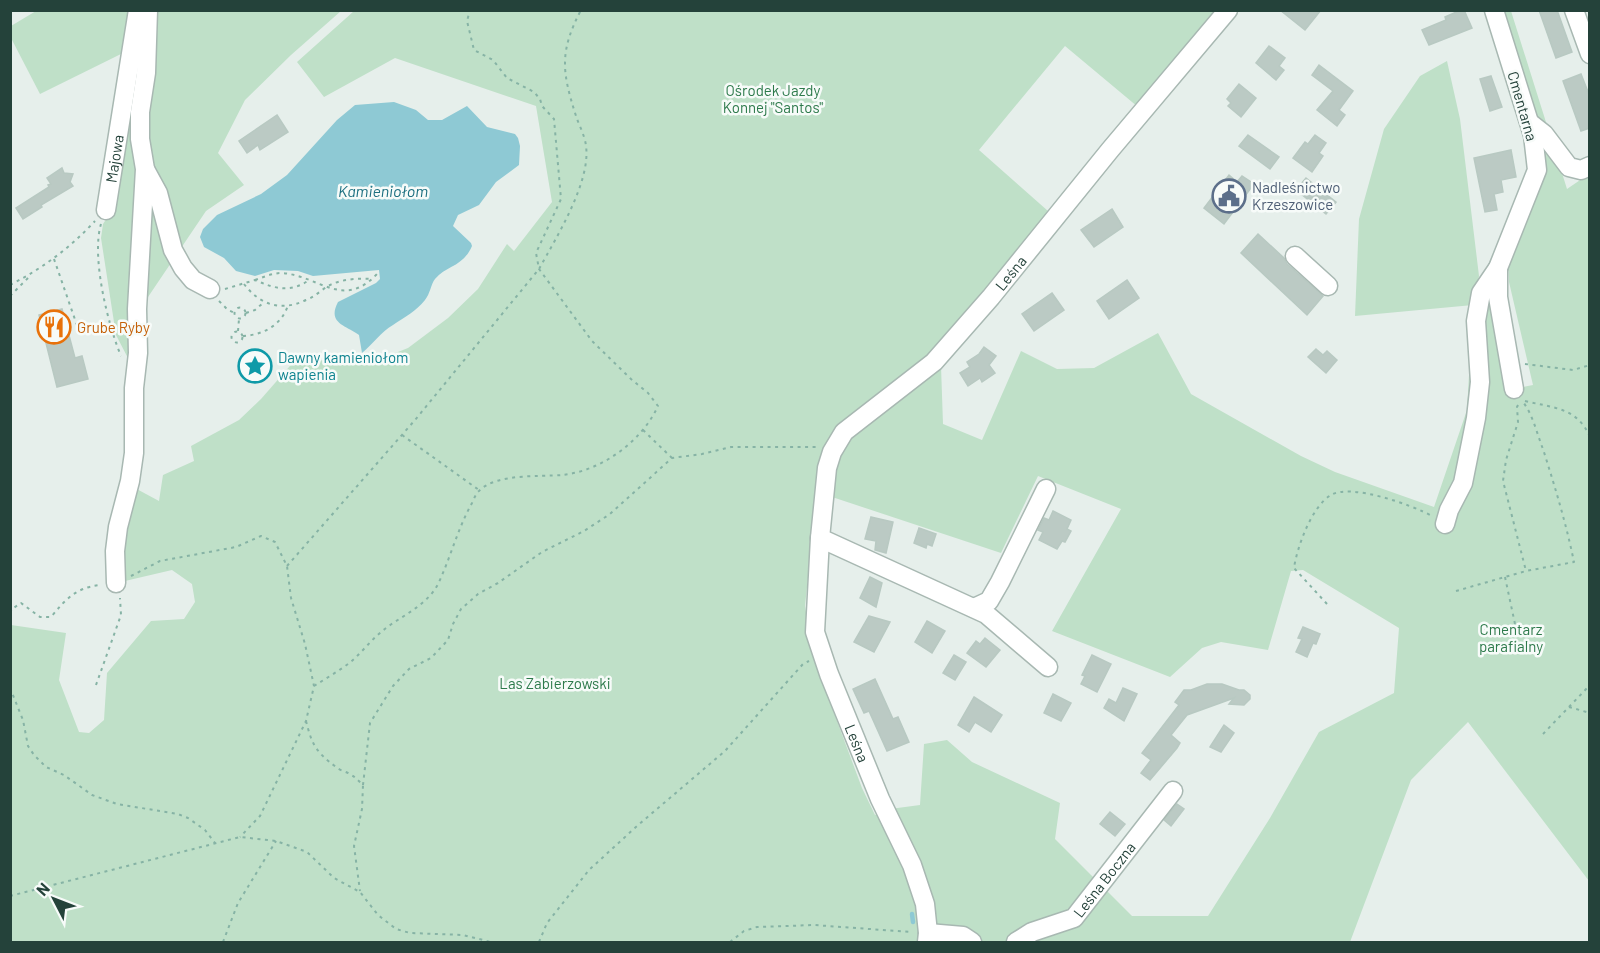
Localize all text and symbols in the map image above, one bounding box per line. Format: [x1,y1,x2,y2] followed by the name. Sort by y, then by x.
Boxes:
[1504,69,1542,143] street label: Cmentarna
[723,81,823,116] park label: Ośrodek Jazdy Konnej "Santos"
[102,133,127,184] street label: Majowa
[1211,178,1247,214] public building icon: Nadleśnictwo Krzeszowice
[1252,178,1340,213] place label: Nadleśnictwo Krzeszowice
[338,181,428,200] water label: Kamieniołom
[991,252,1030,294] street label: Leśna
[36,309,72,345] restaurant icon: Grube Ryby
[77,318,150,336] place label: Grube Ryby
[237,348,273,384] place icon: Dawny kamieniołom wapienia
[278,348,409,383] place label: Dawny kamieniołom wapienia
[1479,620,1543,655] park label: Cmentarz parafialny
[499,674,611,692] park label: Las Zabierzowski
[841,721,873,765] street label: Leśna
[1069,838,1139,921] street label: Leśna Boczna
[24,869,84,929] north arrow
[32,878,53,899] text: N

